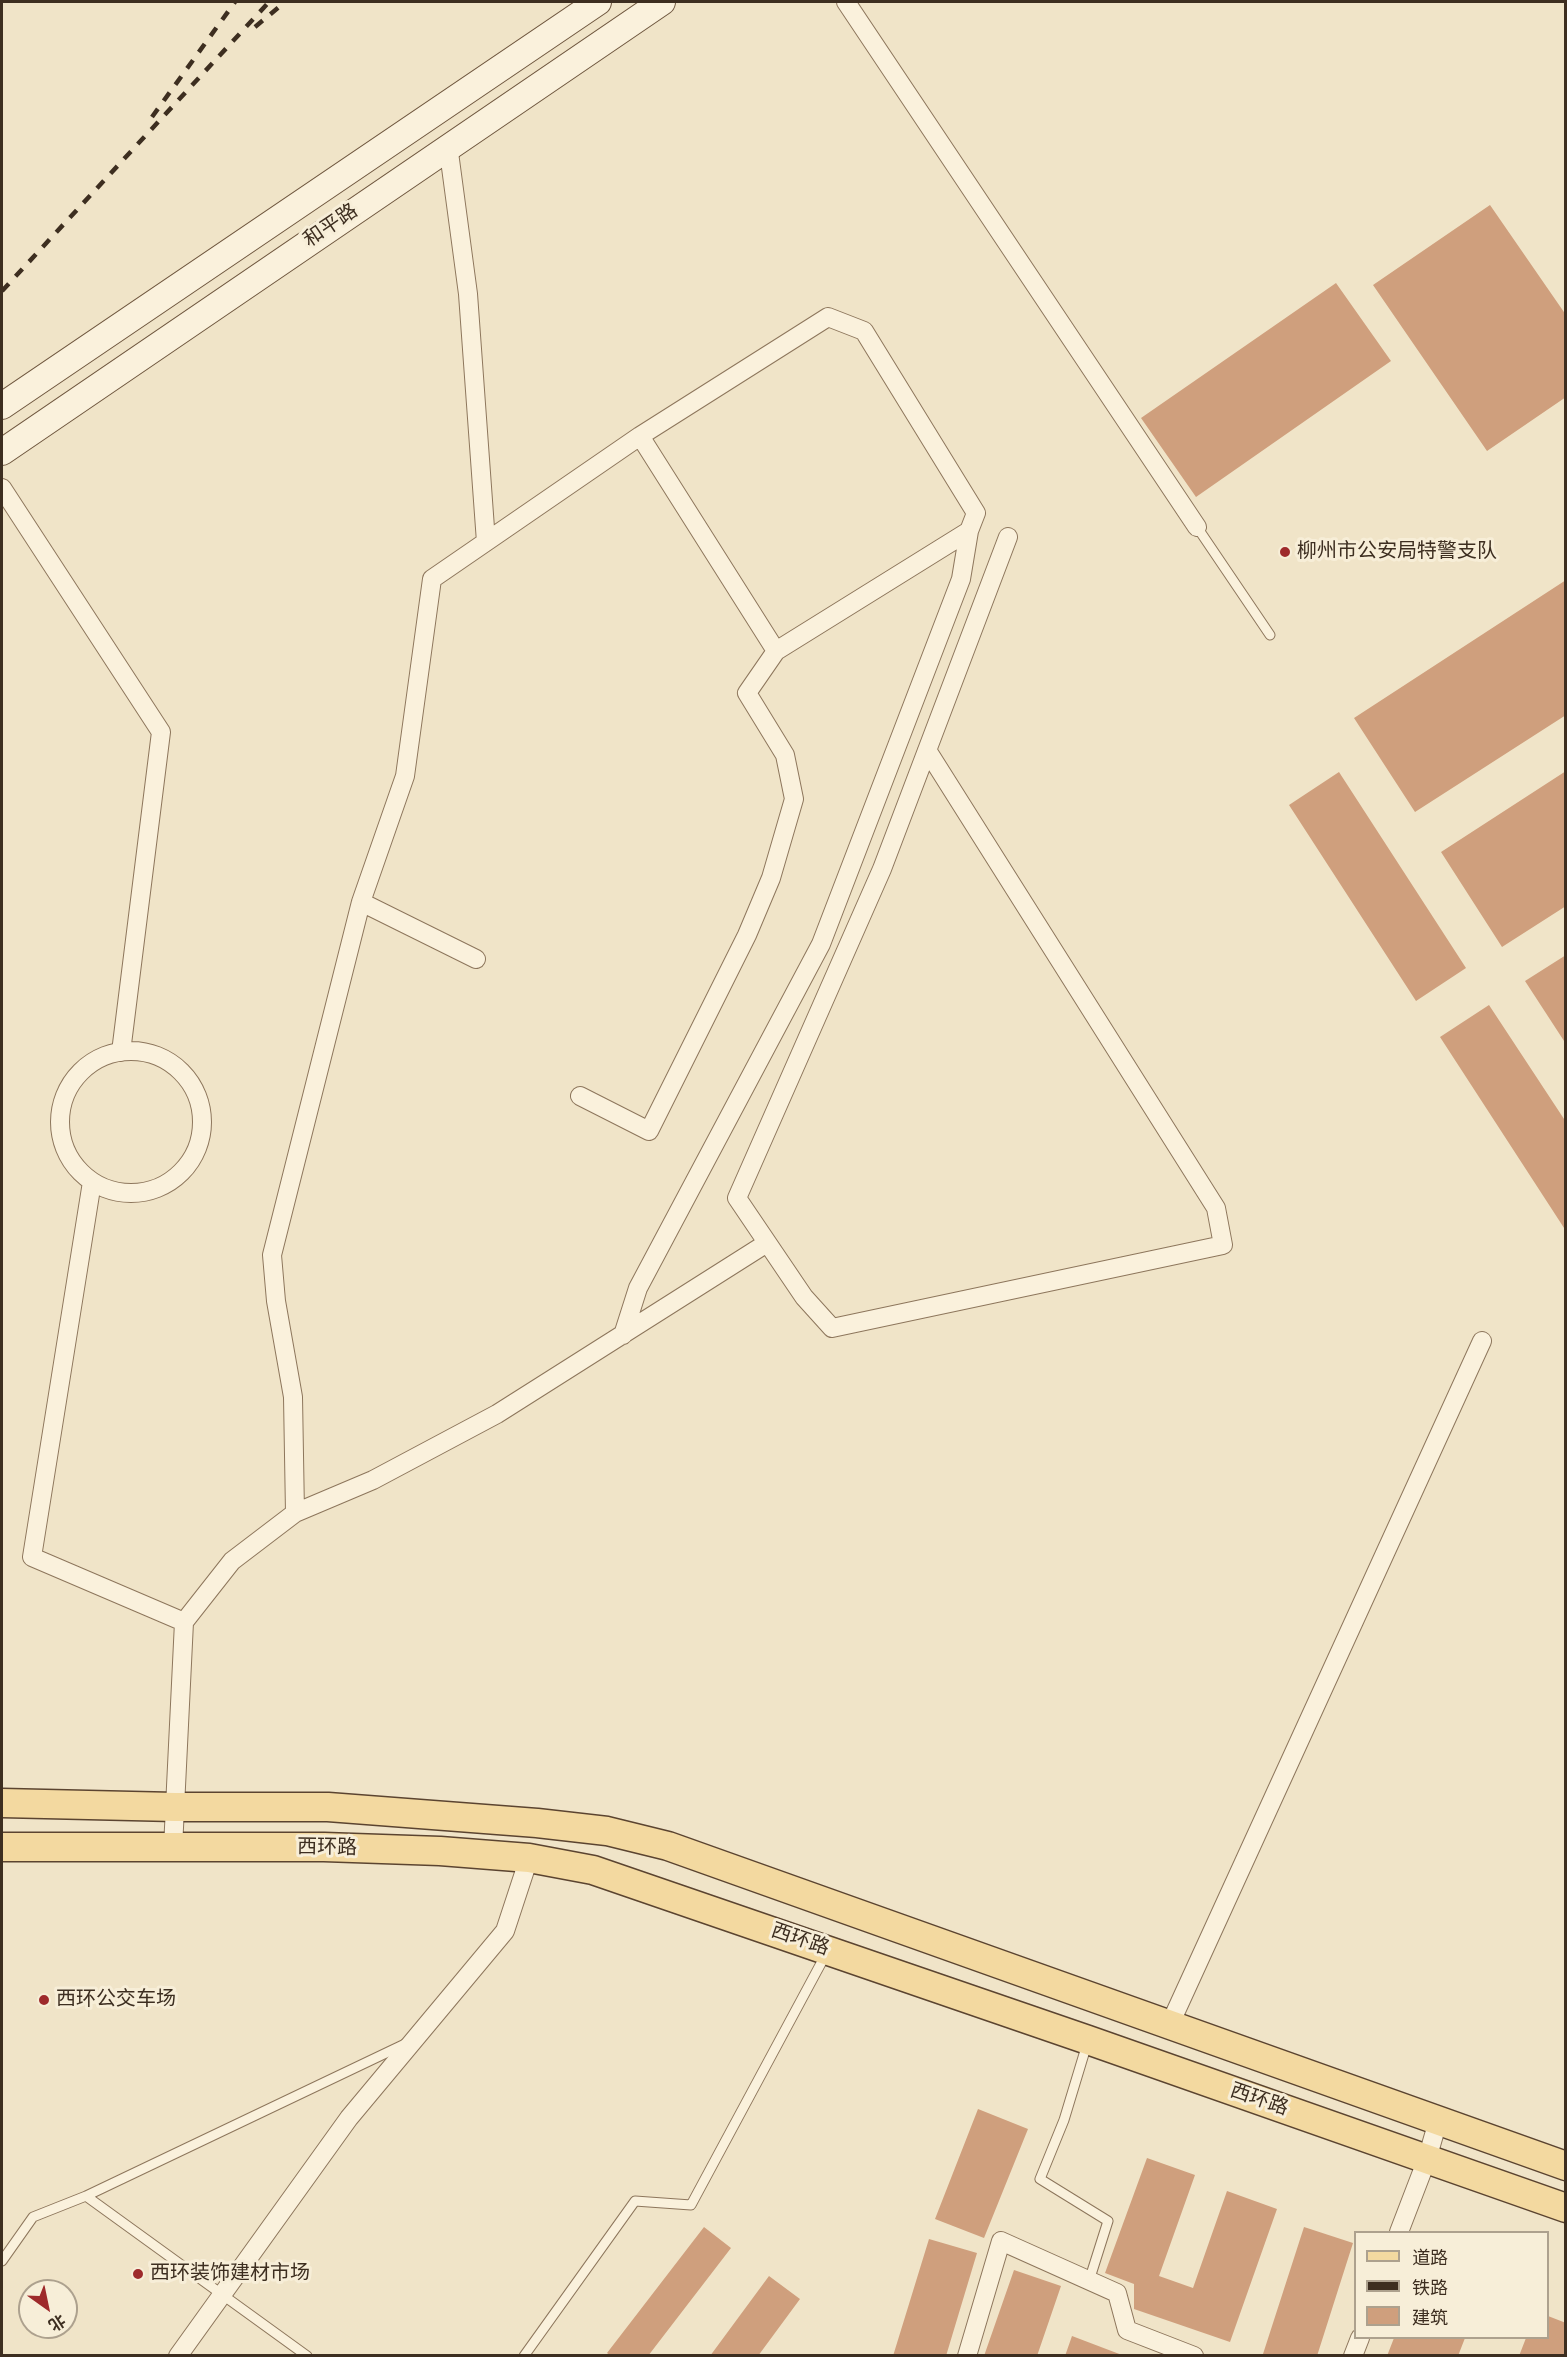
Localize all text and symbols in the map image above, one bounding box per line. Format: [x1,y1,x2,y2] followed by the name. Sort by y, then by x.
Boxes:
[299,199,363,253] street label: 和平路
[1297,540,1497,564] place label: 柳州市公安局特警支队
[1278,545,1292,559] marker: 柳州市公安局特警支队
[297,1835,357,1861] street label: 西环路
[768,1919,832,1961] street label: 西环路
[56,1988,176,2012] place label: 西环公交车场
[37,1993,51,2007] marker: 西环公交车场
[1227,2079,1291,2121] street label: 西环路
[1354,2231,1549,2339] legend
[1412,2248,1448,2268] text: 道路
[150,2262,310,2286] place label: 西环装饰建材市场
[131,2267,145,2281] marker: 西环装饰建材市场
[1412,2278,1448,2298] text: 铁路
[18,2279,78,2339] north arrow
[1412,2308,1448,2328] text: 建筑
[46,2311,68,2334] text: 北

